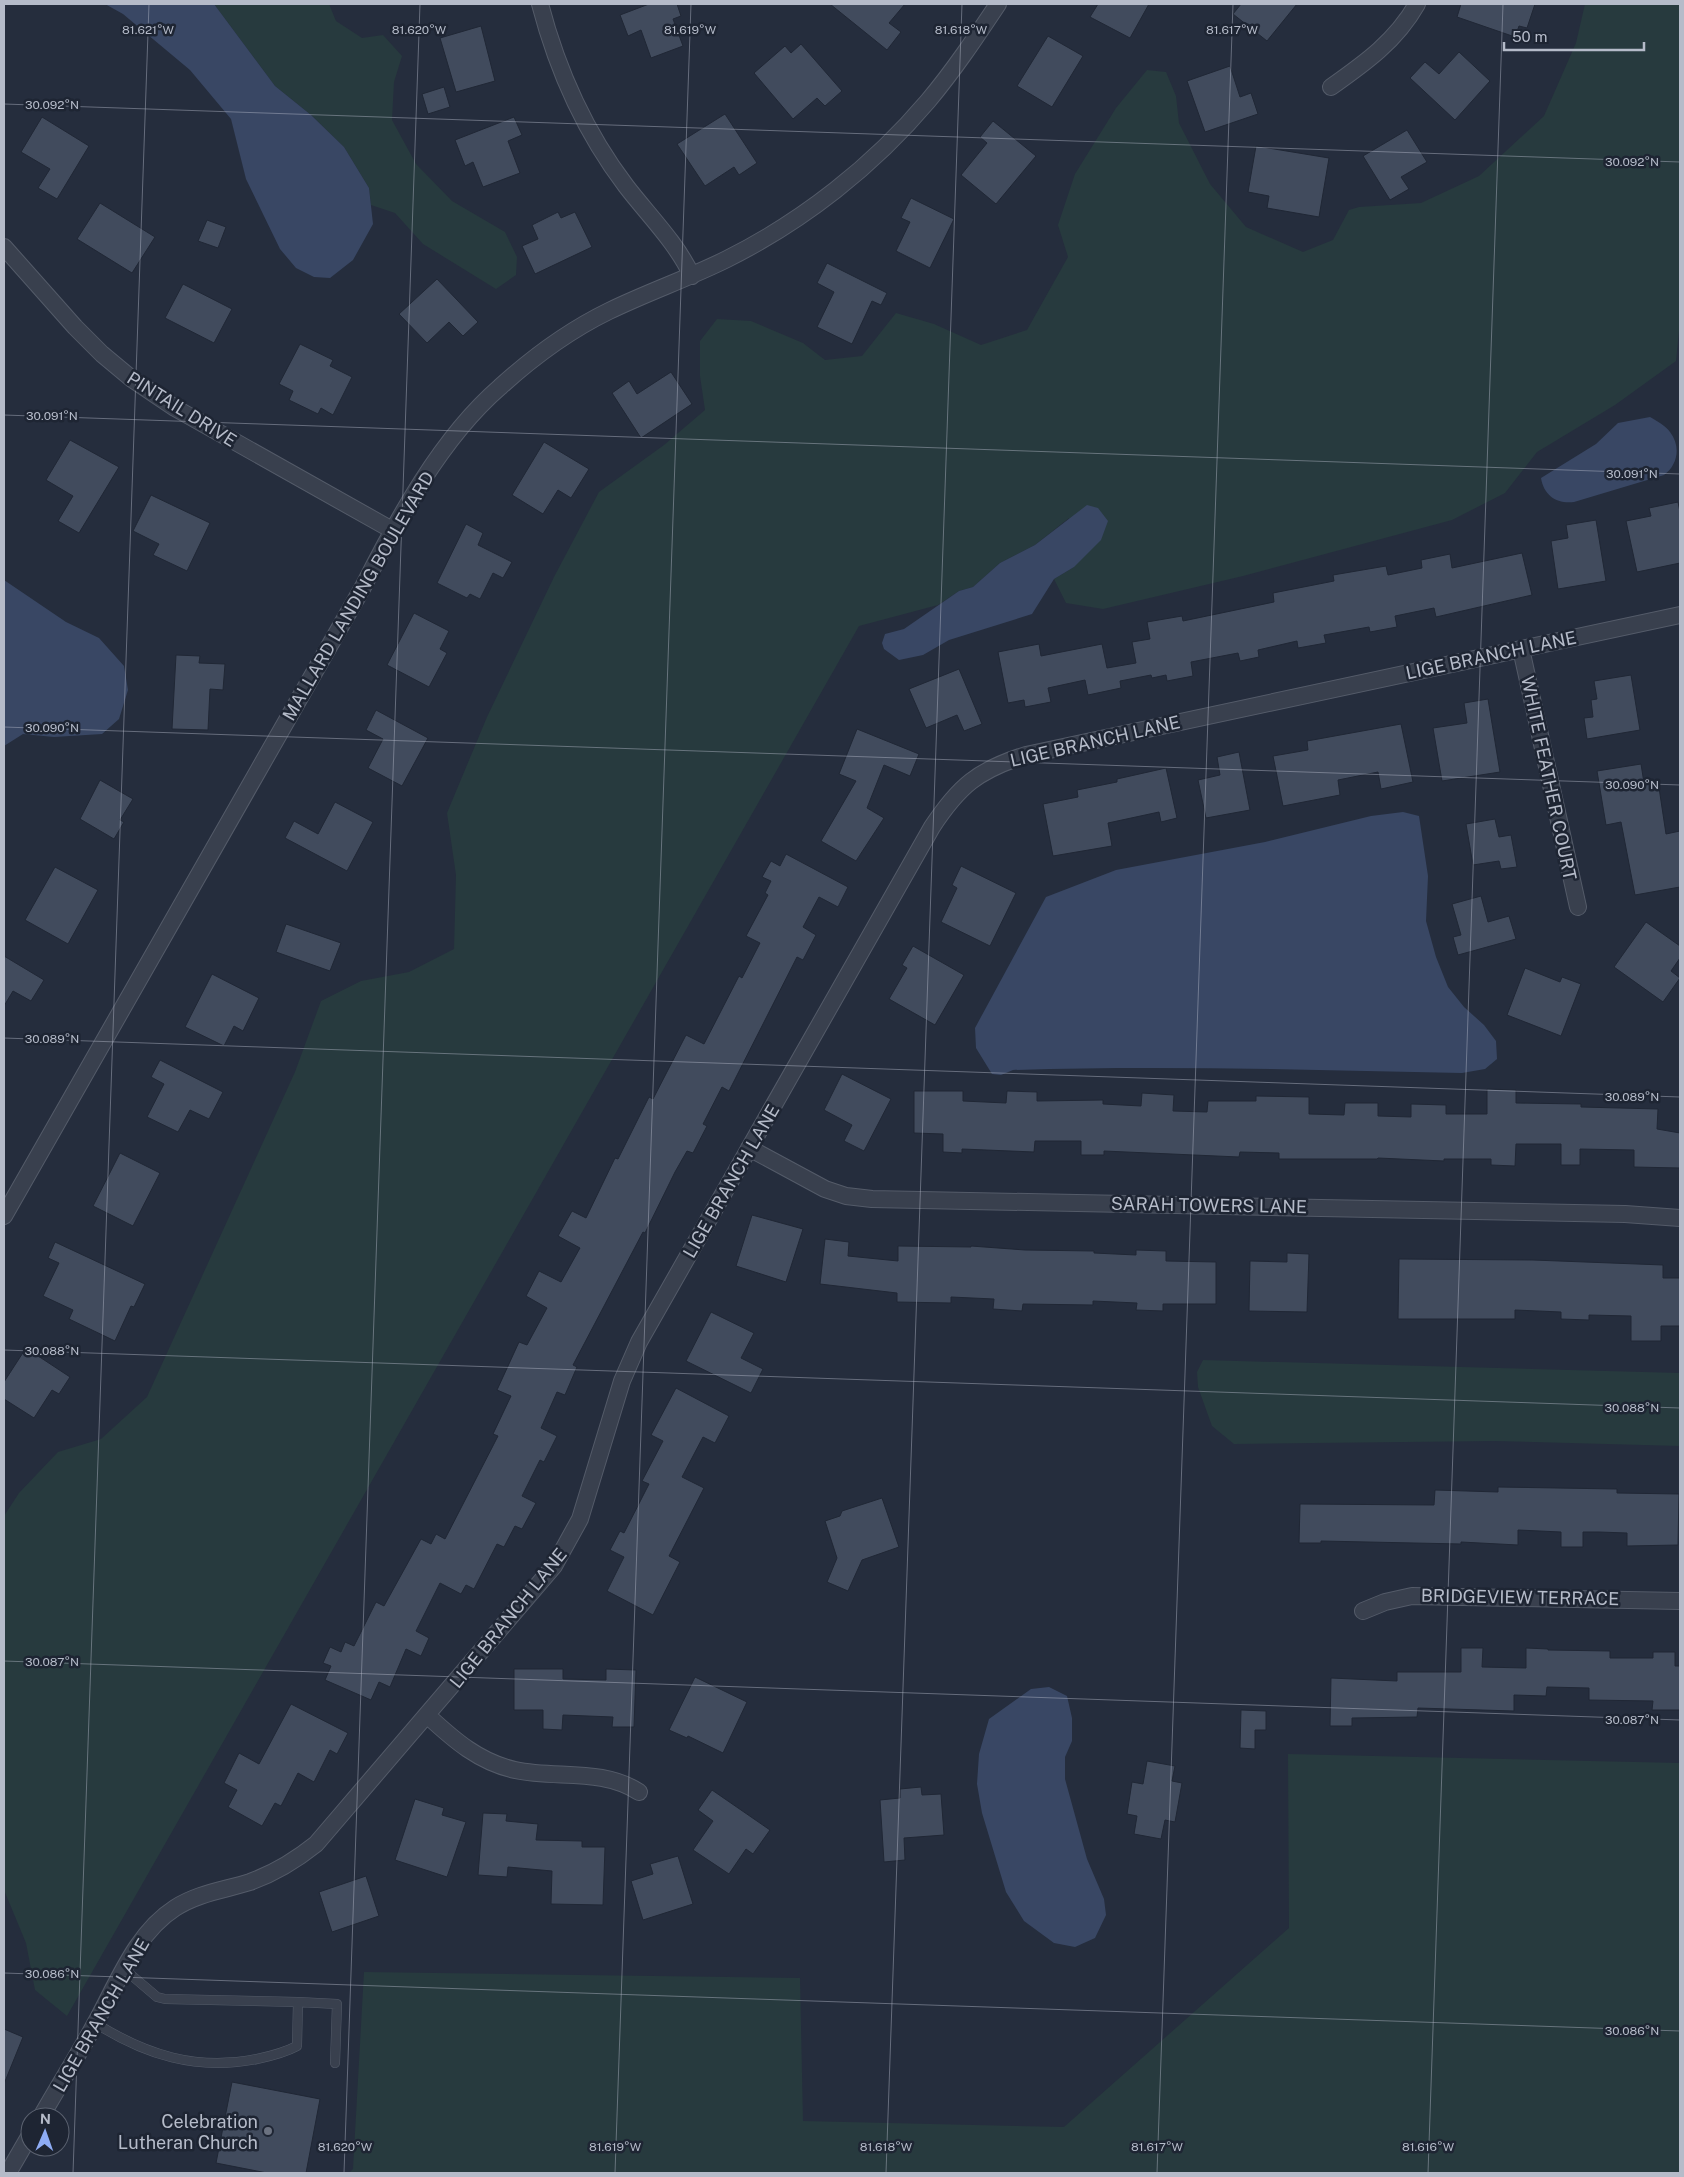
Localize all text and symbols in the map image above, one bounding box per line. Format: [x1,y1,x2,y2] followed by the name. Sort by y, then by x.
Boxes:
[1504,20,1644,52] scale bar
[122,23,174,37] text: 81.621°W
[392,23,447,37] text: 81.620°W
[664,23,717,37] text: 81.619°W
[935,23,988,37] text: 81.618°W
[1206,23,1259,37] text: 81.617°W
[1512,28,1547,45] text: 50 m
[25,98,79,112] text: 30.092°N
[1605,155,1659,169] text: 30.092°N
[123,367,241,451] street label: PINTAIL DRIVE
[26,409,78,423] text: 30.091°N
[1606,467,1658,481] text: 30.091°N
[278,468,438,724] street label: MALLARD LANDING BOULEVARD
[1404,627,1578,683] street label: LIGE BRANCH LANE
[1517,674,1581,882] street label: WHITE FEATHER COURT
[1008,711,1182,771] street label: LIGE BRANCH LANE
[25,721,79,735] text: 30.090°N
[1605,778,1659,792] text: 30.090°N
[25,1032,79,1046] text: 30.089°N
[1605,1090,1659,1104] text: 30.089°N
[678,1101,784,1261] street label: LIGE BRANCH LANE
[1111,1193,1307,1217] street label: SARAH TOWERS LANE
[25,1344,79,1358] text: 30.088°N
[1605,1401,1659,1415] text: 30.088°N
[445,1544,571,1692] street label: LIGE BRANCH LANE
[1421,1585,1619,1609] street label: BRIDGEVIEW TERRACE
[25,1655,79,1669] text: 30.087°N
[1605,1713,1659,1727] text: 30.087°N
[48,1935,154,2095] street label: LIGE BRANCH LANE
[25,1967,79,1981] text: 30.086°N
[1605,2024,1659,2038] text: 30.086°N
[20,2107,70,2157] north arrow
[40,2111,51,2127] text: N
[118,2111,258,2153] place label: Celebration Lutheran Church
[262,2125,274,2137] marker: Celebration Lutheran Church
[318,2140,373,2154] text: 81.620°W
[589,2140,642,2154] text: 81.619°W
[860,2140,913,2154] text: 81.618°W
[1131,2140,1184,2154] text: 81.617°W
[1402,2140,1455,2154] text: 81.616°W

